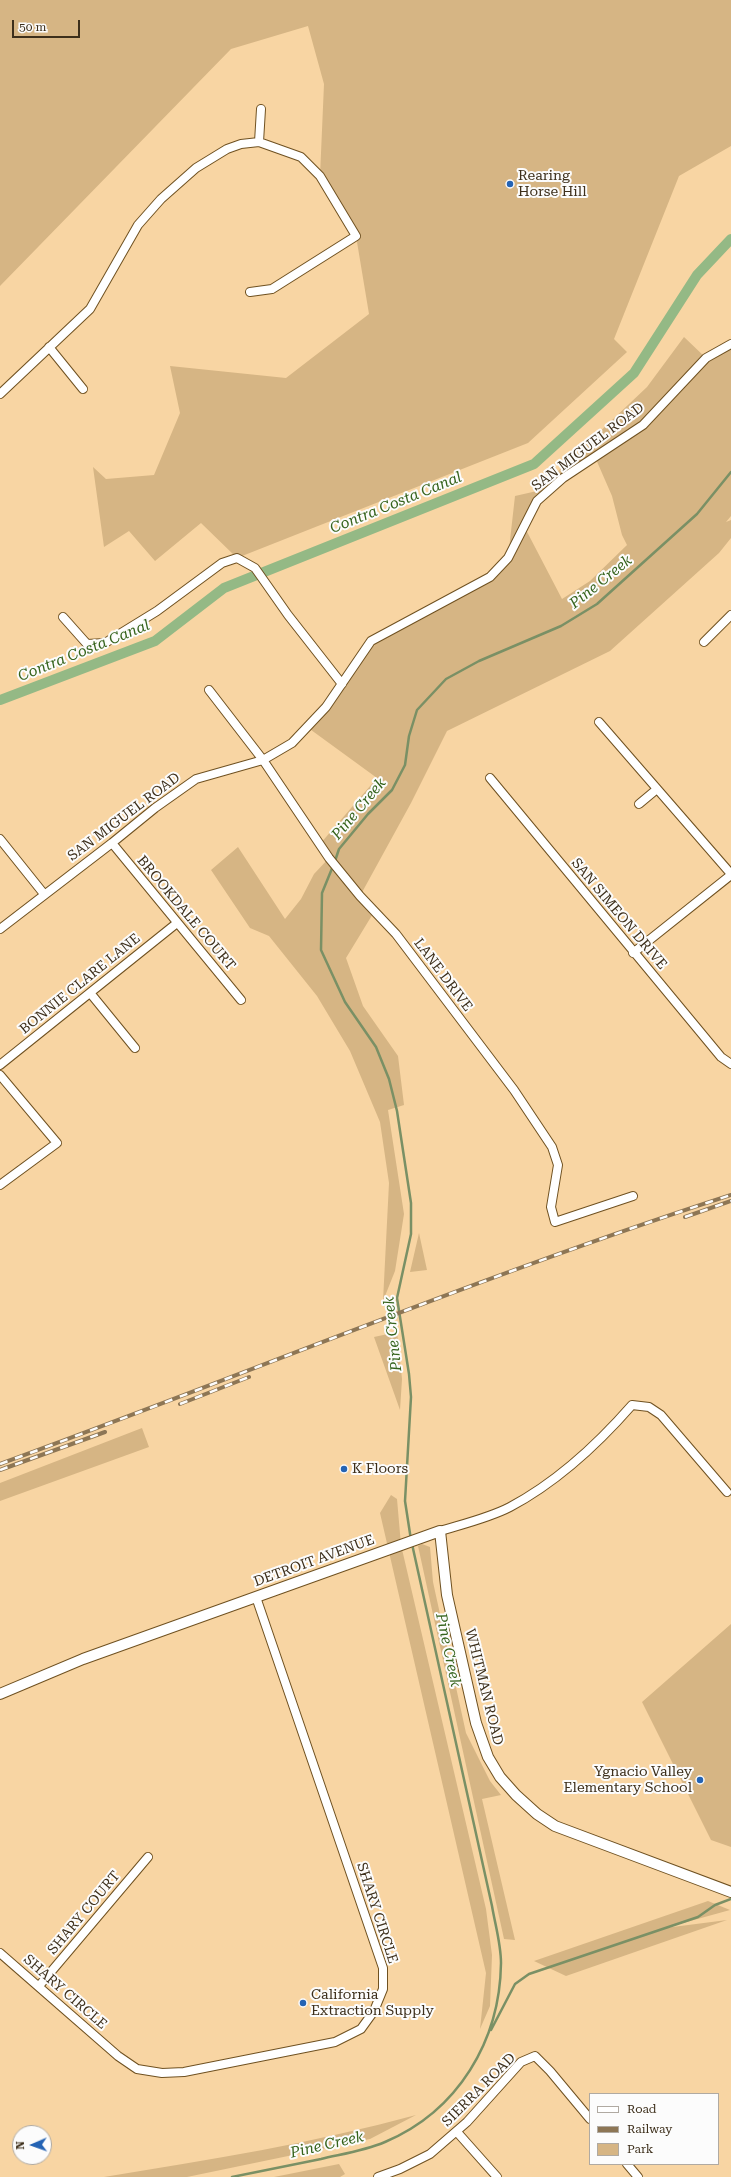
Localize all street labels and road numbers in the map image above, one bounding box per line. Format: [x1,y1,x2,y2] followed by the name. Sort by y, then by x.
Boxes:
[529,399,647,495] street label: SAN MIGUEL ROAD
[65,769,183,865] street label: SAN MIGUEL ROAD
[133,852,239,974] street label: BROOKDALE COURT
[568,855,670,973] street label: SAN SIMEON DRIVE
[16,930,144,1038] street label: BONNIE CLARE LANE
[410,935,476,1015] street label: LANE DRIVE
[251,1531,377,1591] street label: DETROIT AVENUE
[461,1627,507,1747] street label: WHITMAN ROAD
[353,1860,401,1966] street label: SHARY CIRCLE
[44,1868,124,1958] street label: SHARY COURT
[20,1951,110,2033] street label: SHARY CIRCLE
[439,2050,519,2130] street label: SIERRA ROAD

